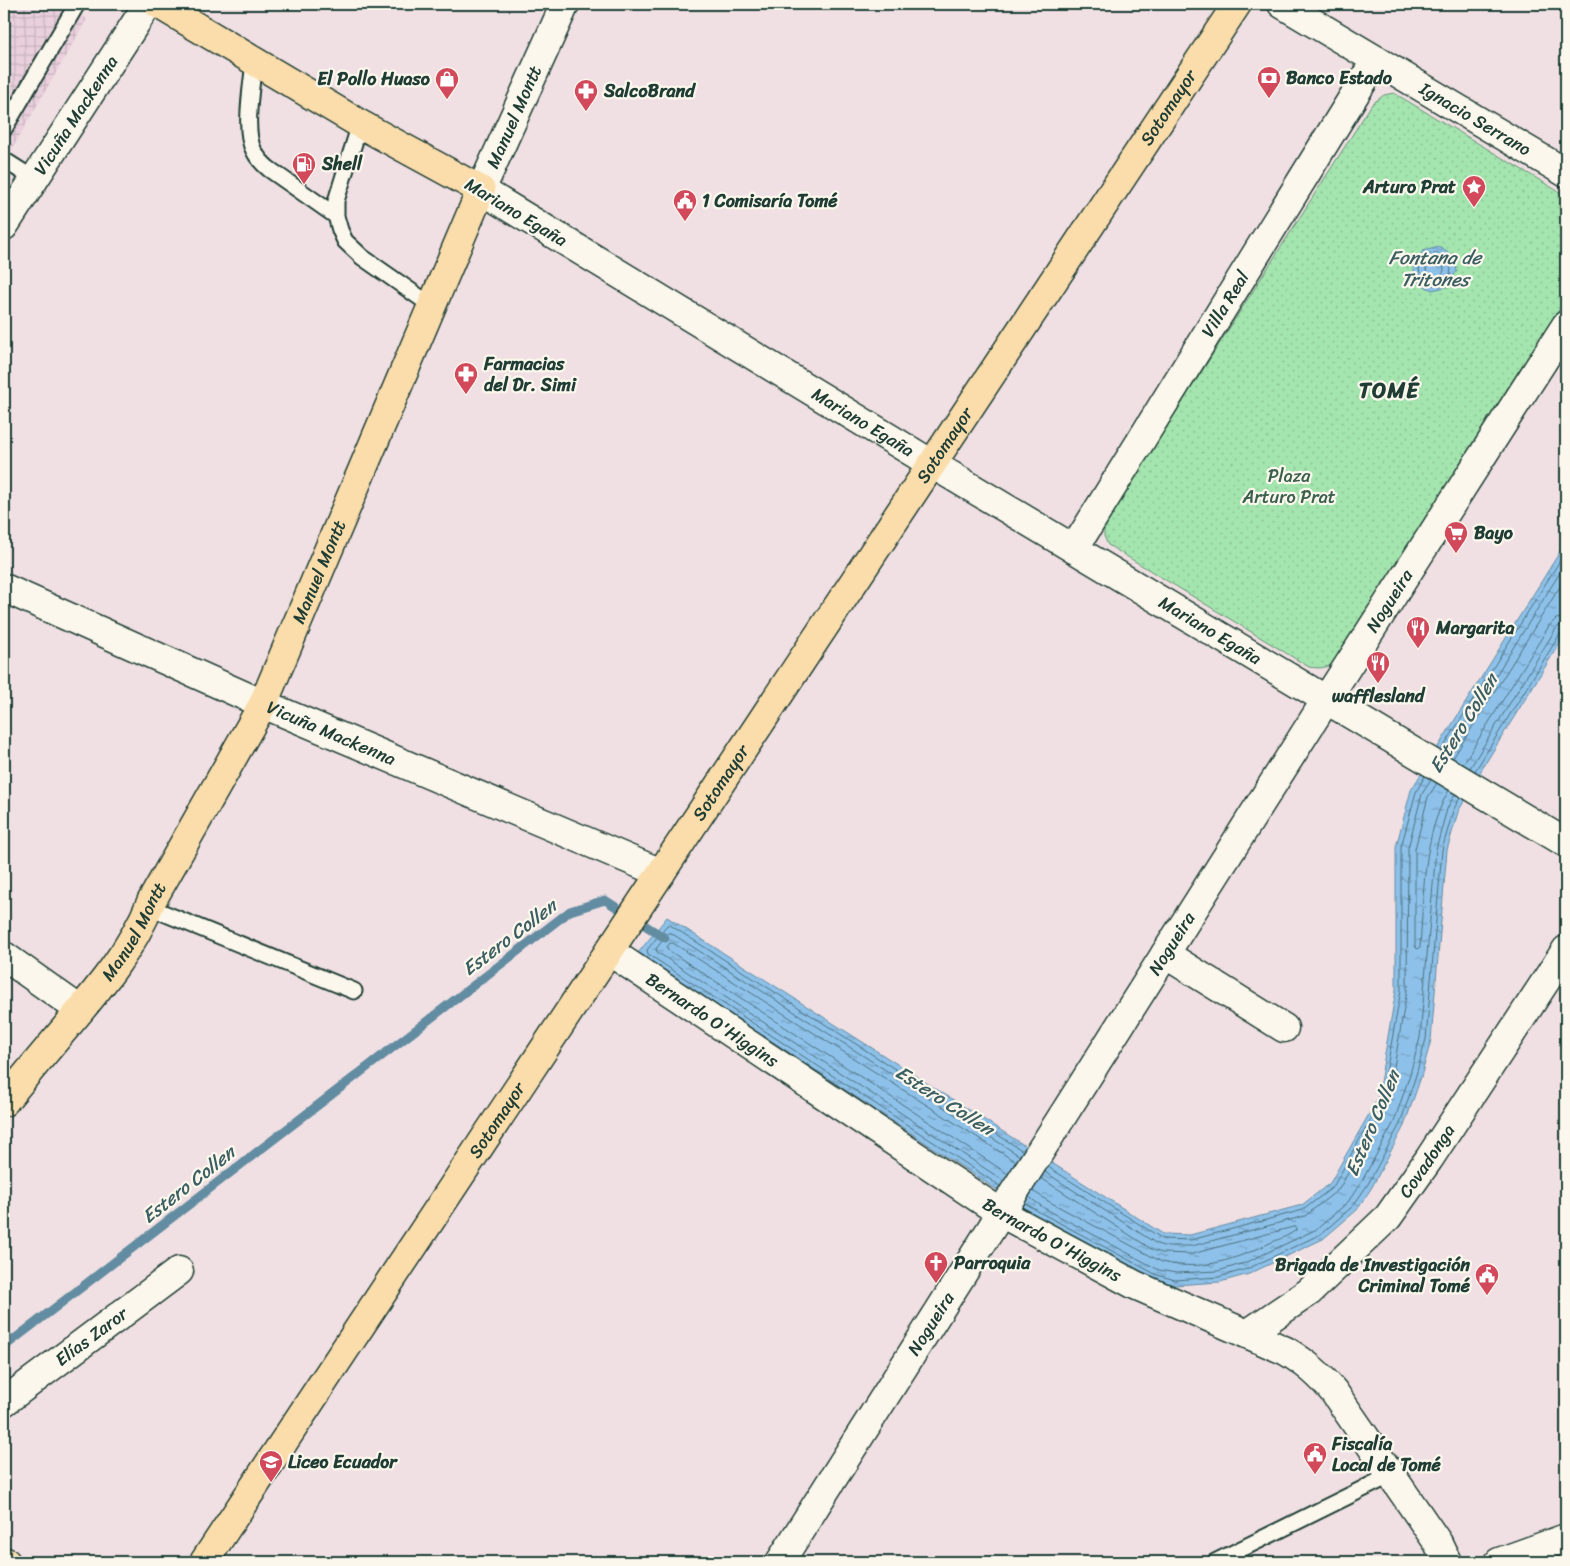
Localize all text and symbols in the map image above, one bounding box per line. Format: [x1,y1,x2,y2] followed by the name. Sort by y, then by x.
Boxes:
[25,49,127,182] street label: Vicuña Mackenna
[477,60,551,174] street label: Manuel Montt
[1131,62,1206,152] street label: Sotomayor
[1286,62,1393,94] place label: Banco Estado
[317,63,431,95] place label: El Pollo Huaso
[1256,65,1282,99] bank icon: Banco Estado
[434,66,460,100] shop icon: El Pollo Huaso
[1412,73,1538,165] street label: Ignacio Serrano
[603,75,696,107] place label: SalcoBrand
[573,78,599,112] pharmacy icon: SalcoBrand
[321,148,363,180] place label: Shell
[291,151,317,185] fuel station icon: Shell
[458,169,574,255] street label: Mariano Egaña
[1362,171,1456,203] place label: Arturo Prat
[1461,174,1487,208] place icon: Arturo Prat
[702,185,838,217] place label: 1 Comisaría Tomé
[672,188,698,222] public building icon: 1 Comisaría Tomé
[1389,241,1484,296] water label: Fontana de Tritones
[1192,264,1259,344] street label: Villa Real
[483,348,577,401] place label: Farmacias del Dr. Simi
[453,361,479,395] pharmacy icon: Farmacias del Dr. Simi
[1359,371,1420,410] district label: TOMÉ
[805,378,921,466] street label: Mariano Egaña
[907,399,983,490] street label: Sotomayor
[1241,460,1336,513] park label: Plaza Arturo Prat
[283,515,355,629] street label: Manuel Montt
[1474,517,1514,549] place label: Bayo
[1443,520,1469,554] supermarket icon: Bayo
[1357,562,1422,639] street label: Nogueira
[1152,587,1268,674] street label: Mariano Egaña
[1435,612,1514,644] place label: Margarita
[1405,615,1431,649] restaurant icon: Margarita
[1365,650,1391,684] restaurant icon: wafflesland
[1420,665,1508,779] water label: Estero Collen
[1332,680,1426,712] place label: wafflesland
[262,691,401,775] street label: Vicuña Mackenna
[684,737,759,827] street label: Sotomayor
[93,876,175,988] street label: Manuel Montt
[455,889,566,984] water label: Estero Collen
[1139,904,1205,982] street label: Nogueira
[639,964,786,1077] street label: Bernardo O'Higgins
[889,1056,1003,1146] water label: Estero Collen
[1335,1063,1411,1181] water label: Estero Collen
[460,1074,535,1165] street label: Sotomayor
[1390,1117,1464,1205] street label: Covadonga
[134,1135,245,1232] water label: Estero Collen
[976,1189,1128,1291] street label: Bernardo O'Higgins
[954,1247,1031,1279] place label: Parroquia
[1275,1249,1471,1302] place label: Brigada de Investigación Criminal Tomé
[923,1250,949,1284] church icon: Parroquia
[1474,1262,1500,1296] public building icon: Brigada de Investigación Criminal Tomé
[899,1285,964,1362] street label: Nogueira
[48,1298,136,1375] street label: Elías Zaror
[1331,1428,1441,1481] place label: Fiscalía Local de Tomé
[1302,1441,1328,1475] public building icon: Fiscalía Local de Tomé
[288,1446,398,1478] place label: Liceo Ecuador
[258,1449,284,1483] school or university icon: Liceo Ecuador

